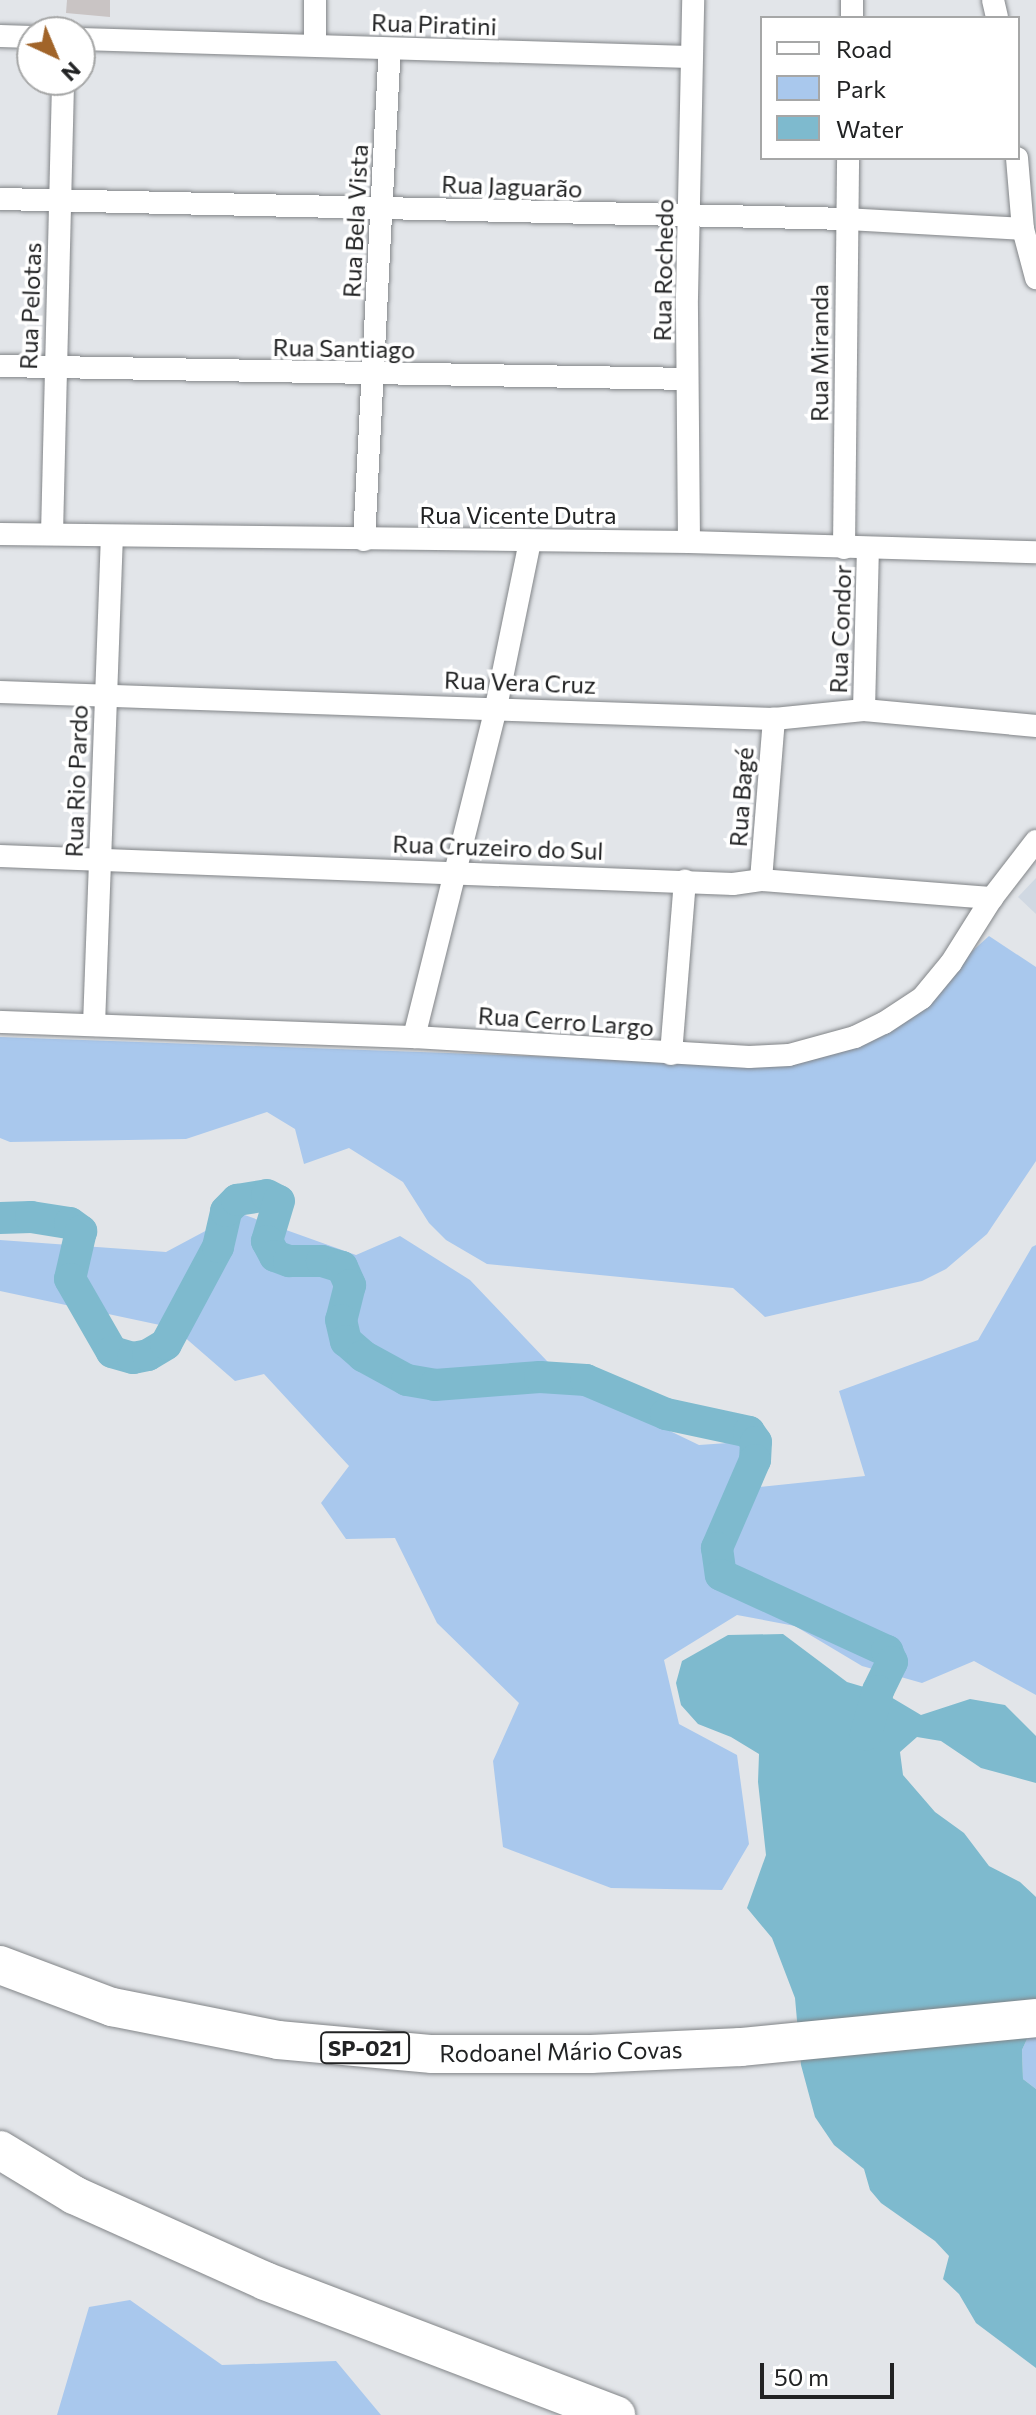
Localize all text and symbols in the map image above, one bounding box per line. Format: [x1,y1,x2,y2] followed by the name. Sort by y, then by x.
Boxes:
[371,7,497,41] street label: Rua Piratini
[16,16,96,96] north arrow
[760,16,1020,160] legend
[836,34,892,63] text: Road
[56,57,87,88] text: N
[836,74,886,103] text: Park
[836,114,904,143] text: Water
[337,143,373,299] street label: Rua Bela Vista
[441,169,583,203] street label: Rua Jaguarão
[647,198,679,342] street label: Rua Rochedo
[13,242,47,370] street label: Rua Pelotas
[805,284,833,422] street label: Rua Miranda
[272,332,416,364] street label: Rua Santiago
[419,501,617,529] street label: Rua Vicente Dutra
[823,564,857,694] street label: Rua Condor
[444,665,596,699] street label: Rua Vera Cruz
[59,704,93,858] street label: Rua Rio Pardo
[723,746,759,848] street label: Rua Bagé
[392,829,604,865] street label: Rua Cruzeiro do Sul
[477,1000,655,1042] street label: Rua Cerro Largo
[319,2030,411,2066] road number: SP-021
[439,2034,683,2068] street label: Rodoanel Mário Covas
[764,2347,898,2397] scale bar
[774,2362,829,2391] text: 50 m

